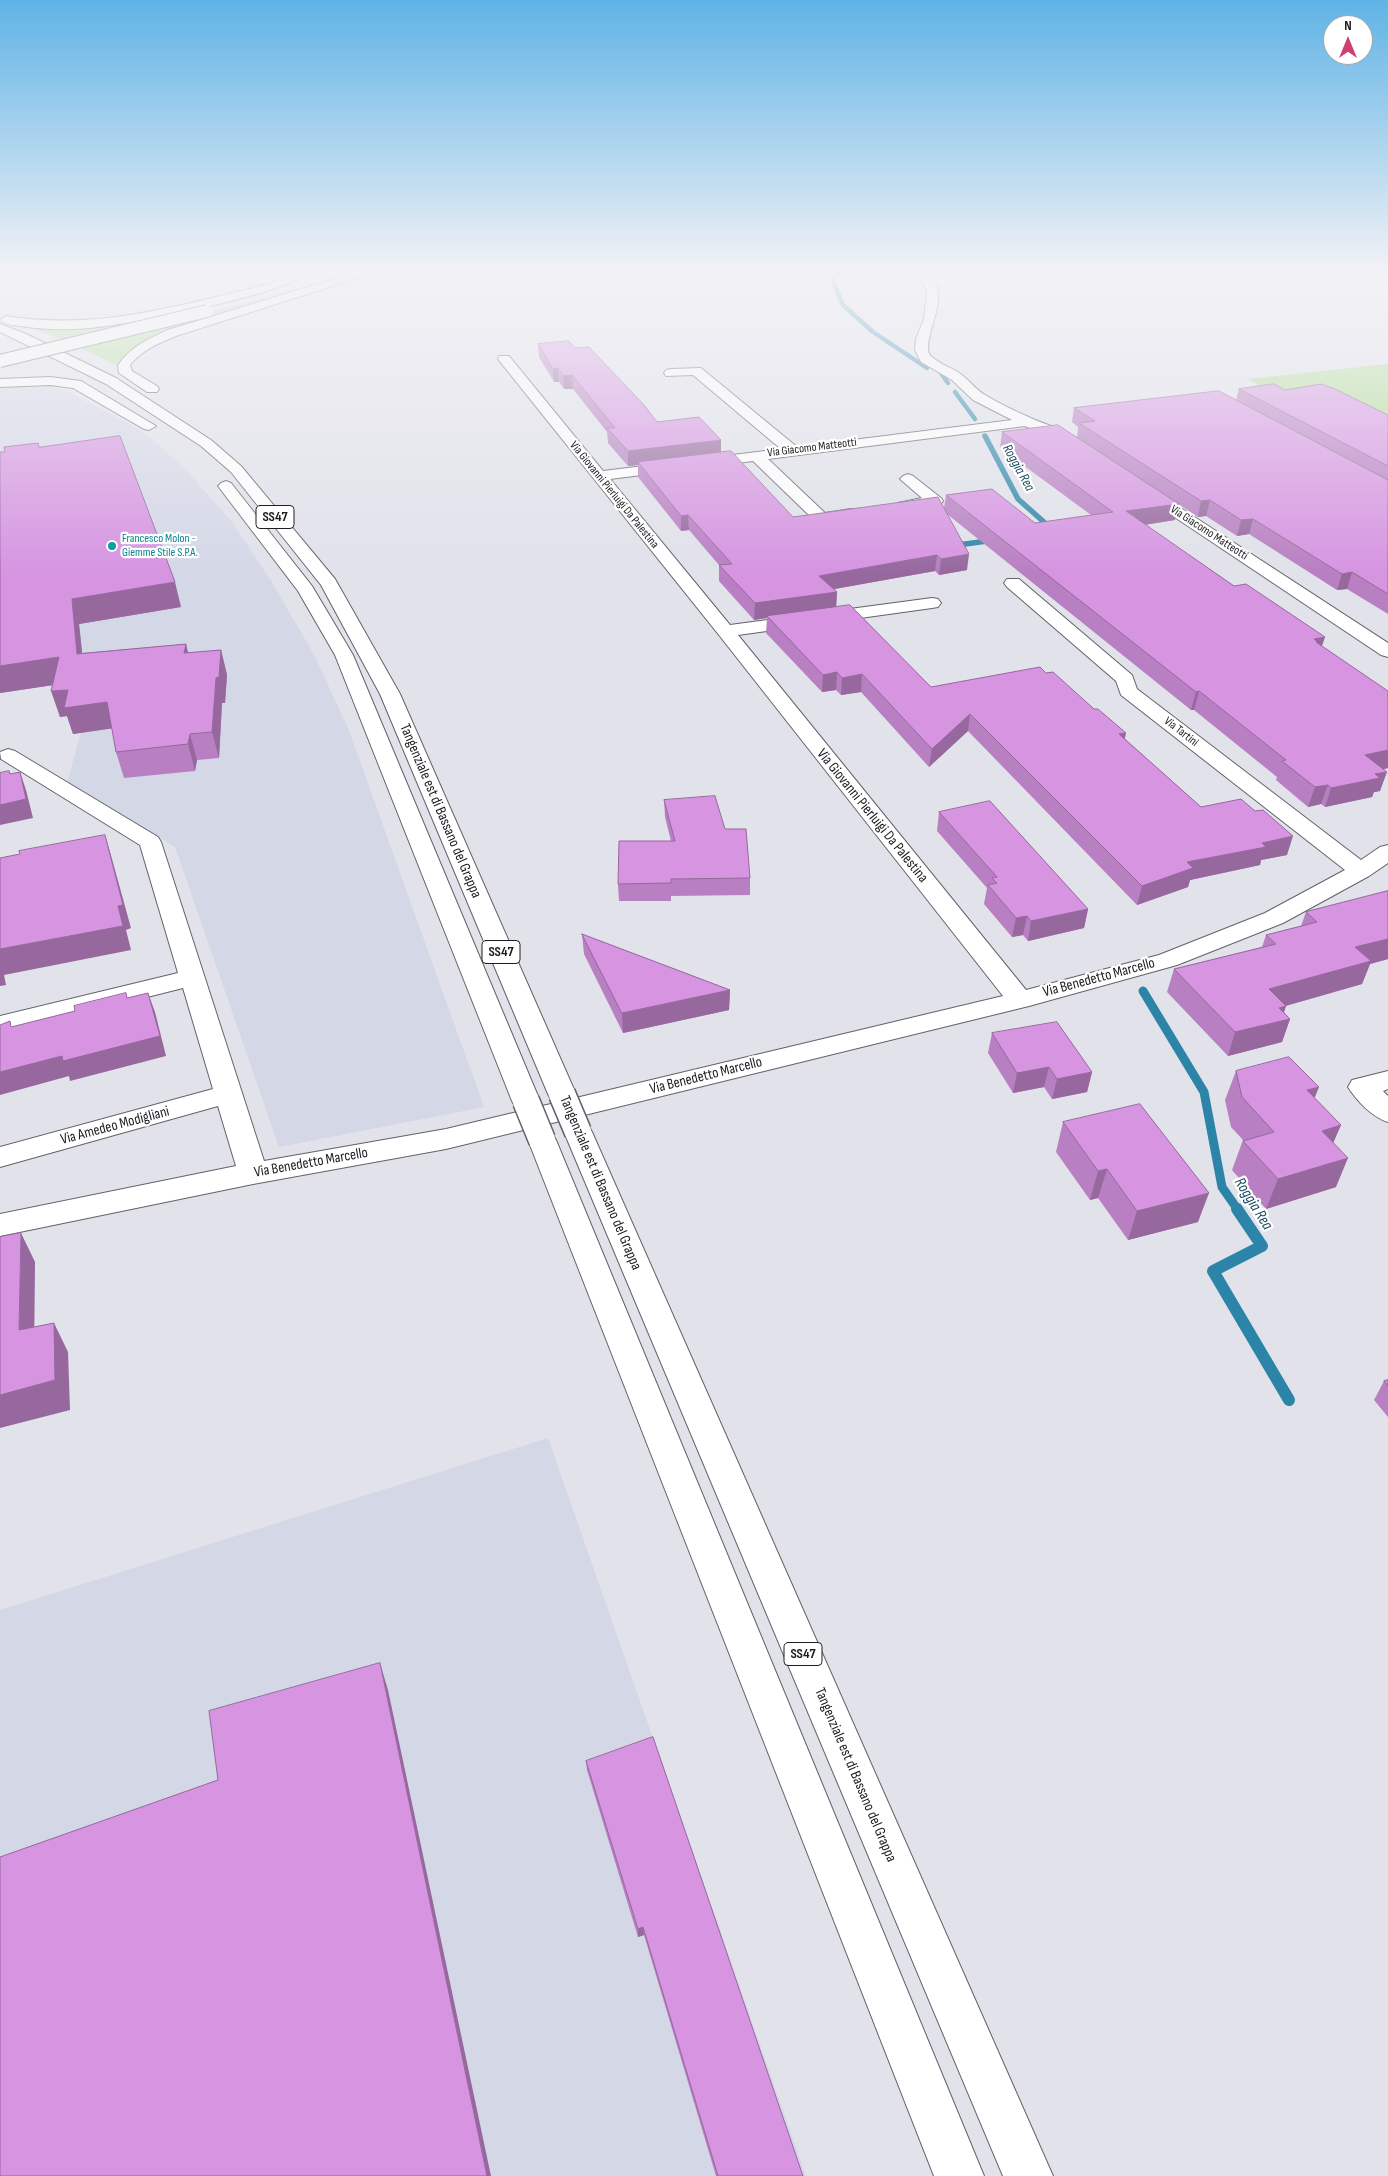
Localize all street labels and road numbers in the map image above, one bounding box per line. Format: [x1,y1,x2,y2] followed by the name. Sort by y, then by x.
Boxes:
[767,435,857,461] street label: Via Giacomo Matteotti
[566,439,662,551] street label: Via Giovanni Pierluigi Da Palestina
[1167,503,1251,563] street label: Via Giacomo Matteotti
[256,506,294,528] road number: SS47
[1161,714,1201,750] street label: Via Tartini
[395,721,485,901] street label: Tangenziale est di Bassano del Grappa
[812,745,932,887] street label: Via Giovanni Pierluigi Da Palestina
[482,940,520,964] road number: SS47
[1041,954,1157,1002] street label: Via Benedetto Marcello
[648,1053,764,1099] street label: Via Benedetto Marcello
[555,1093,645,1273] street label: Tangenziale est di Bassano del Grappa
[59,1103,171,1149] street label: Via Amedeo Modigliani
[253,1144,369,1182] street label: Via Benedetto Marcello
[784,1642,822,1666] road number: SS47
[810,1685,900,1865] street label: Tangenziale est di Bassano del Grappa

